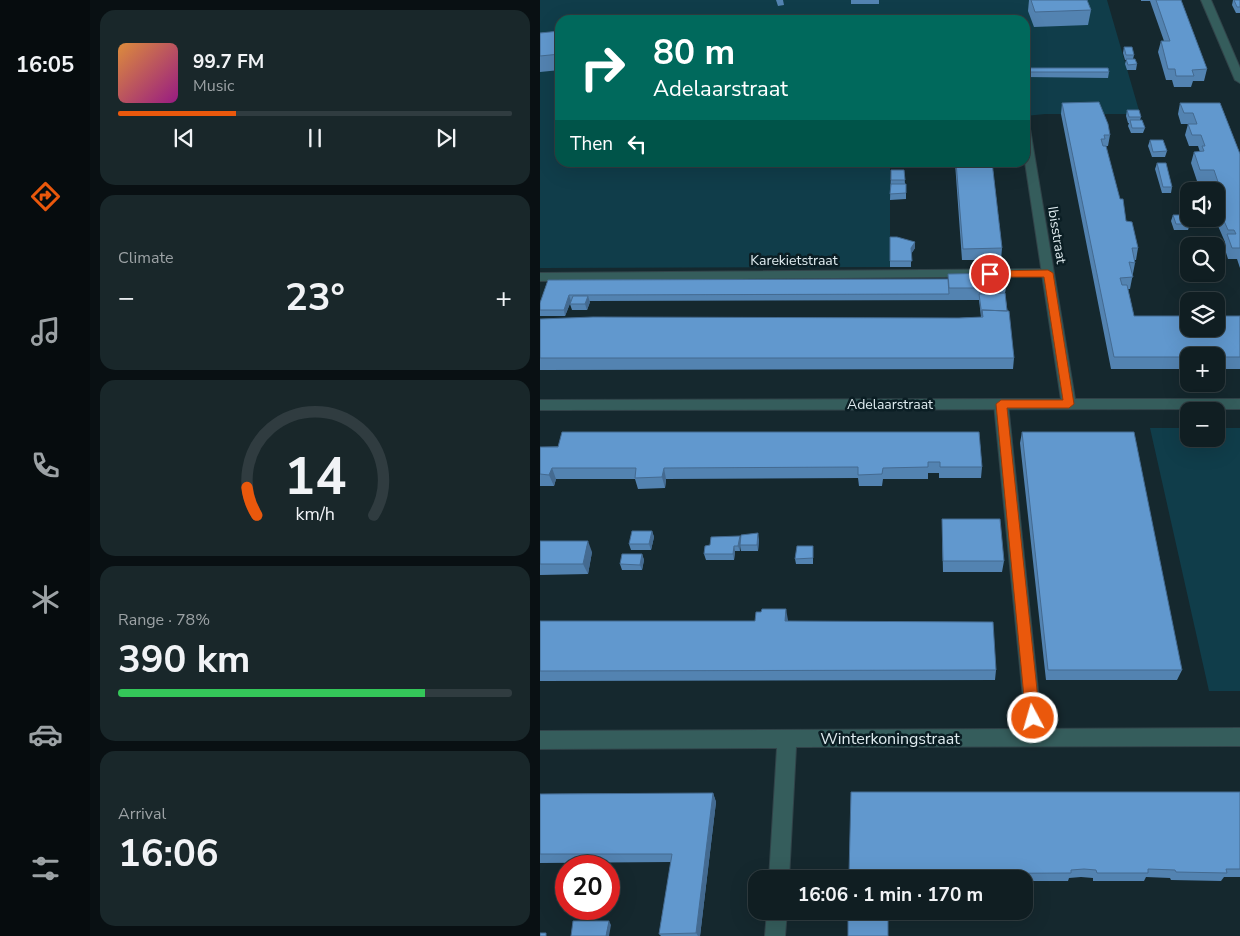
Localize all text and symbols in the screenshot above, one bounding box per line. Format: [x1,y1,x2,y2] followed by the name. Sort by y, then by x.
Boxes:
[653,29,735,76] text: 80 m
[570,35,635,100] icon: right
[193,49,264,75] text: 99.7 FM
[16,50,74,80] text: 16:05
[653,74,788,104] text: Adelaarstraat
[193,75,234,97] text: Music
[170,124,198,152] icon: previous
[301,124,329,152] icon: pause
[432,124,460,152] icon: next
[623,130,651,158] icon: left
[570,131,613,157] text: Then
[28,179,63,214] icon: directions
[1180,182,1225,447] map controls
[1180,182,1225,227] button: sound
[1043,205,1071,265] street label: Ibisstraat
[1180,237,1225,282] button: search
[118,247,173,269] text: Climate
[750,251,838,270] street label: Karekietstraat
[969,253,1011,295] pin
[976,260,1004,288] icon: arrive
[285,272,345,323] text: 23°
[118,279,135,317] text: −
[495,279,512,317] text: +
[1180,292,1225,337] button: layers
[28,314,63,349] icon: music
[1180,347,1225,392] button: +
[847,395,933,414] street label: Adelaarstraat
[1180,402,1225,447] button: −
[284,441,346,512] text: 14
[28,448,63,483] icon: phone
[295,502,335,526] text: km/h
[28,582,63,617] icon: climate
[118,609,210,631] text: Range · 78%
[118,634,250,685] text: 390 km
[1006,691,1058,743] position arrow
[28,717,63,752] icon: car
[820,728,960,750] street label: Winterkoningstraat
[118,803,166,825] text: Arrival
[118,828,219,879] text: 16:06
[28,851,63,886] icon: filters
[555,855,620,920] speed limit sign: 20
[798,882,983,908] text: 16:06 · 1 min · 170 m

